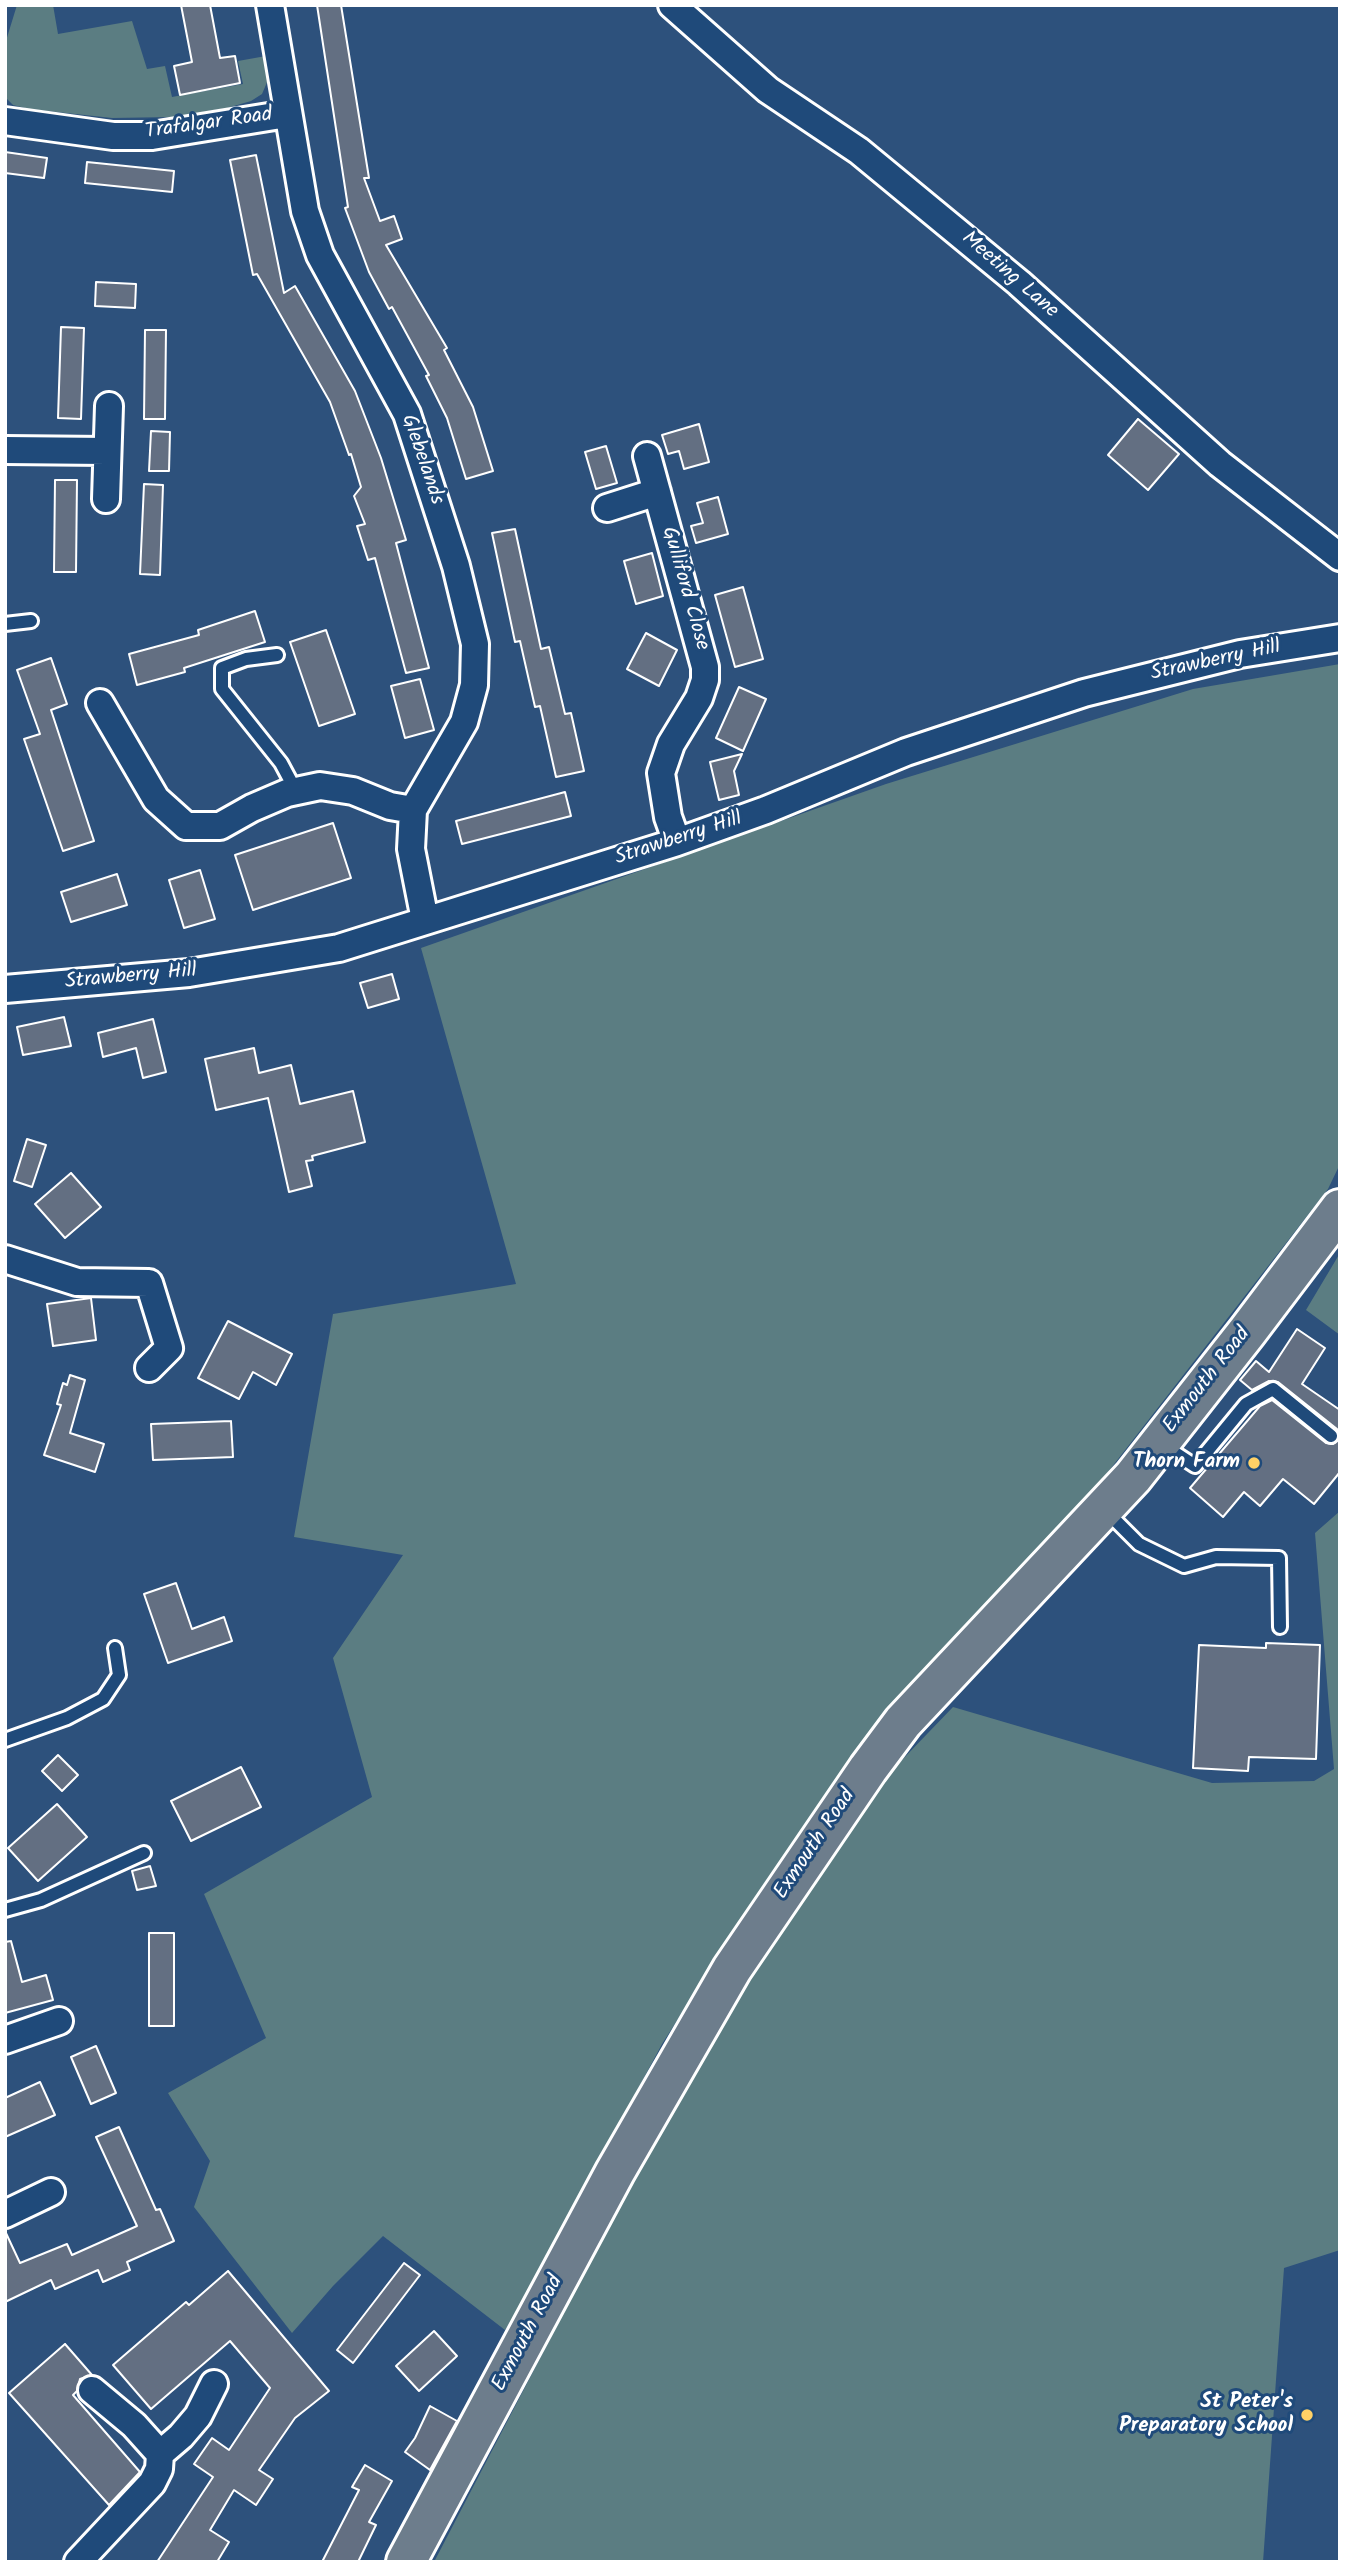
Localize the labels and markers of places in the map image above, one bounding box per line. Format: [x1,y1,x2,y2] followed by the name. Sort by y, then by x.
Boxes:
[1133,1450,1240,1476] place label: Thorn Farm
[1246,1455,1262,1471] marker: Thorn Farm
[1119,2390,1293,2440] place label: St Peter's Preparatory School
[1299,2407,1315,2423] marker: St Peter's Preparatory School

